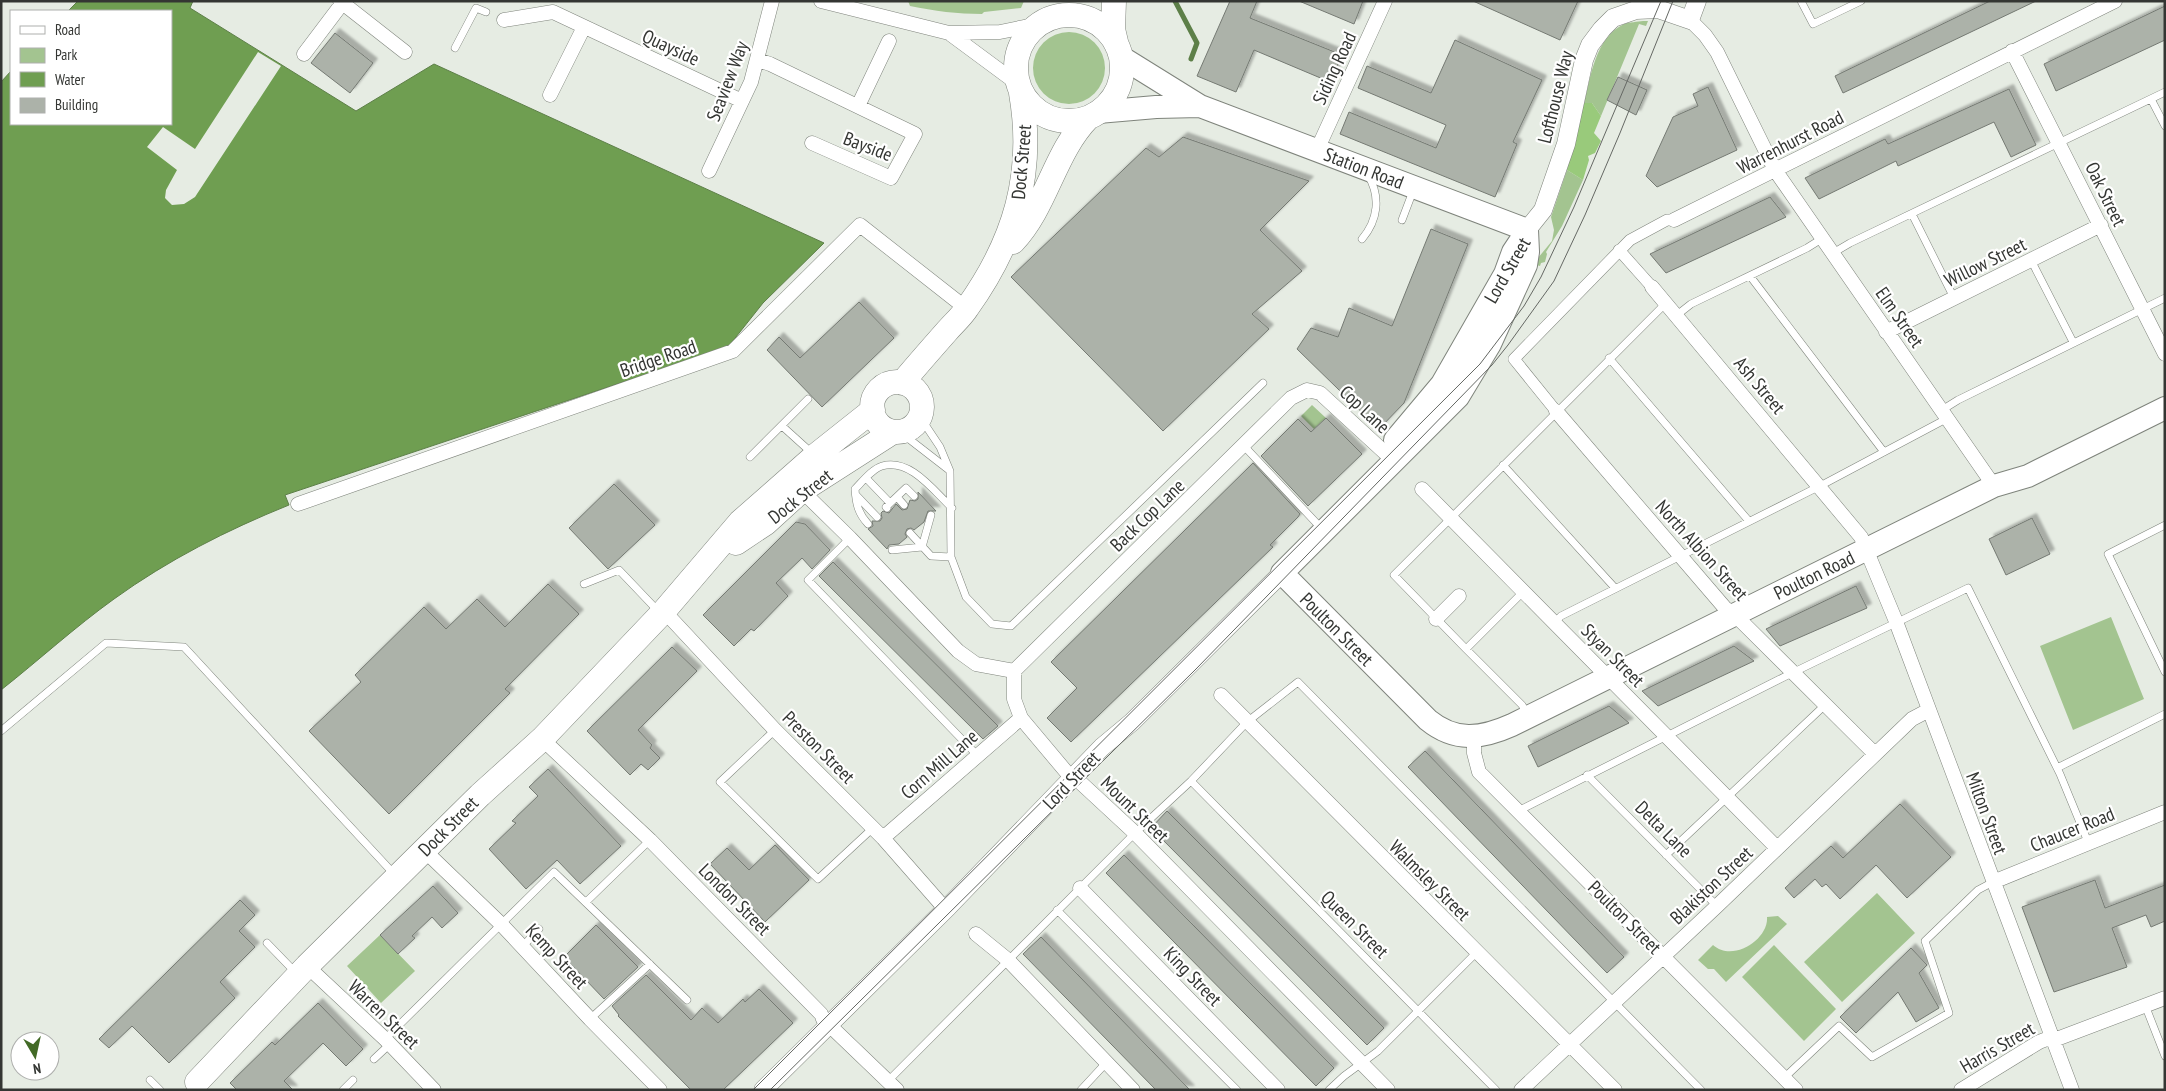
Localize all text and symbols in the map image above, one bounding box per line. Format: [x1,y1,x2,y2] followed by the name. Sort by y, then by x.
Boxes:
[10,10,172,125] legend
[55,20,81,39] text: Road
[639,23,703,71] street label: Quayside
[1307,28,1361,108] street label: Siding Road
[701,37,754,125] street label: Seaview Way
[55,45,77,64] text: Park
[1532,47,1578,146] street label: Lofthouse Way
[55,70,86,89] text: Water
[55,95,98,114] text: Building
[1733,105,1847,179] street label: Warrenhurst Road
[1006,123,1036,201] street label: Dock Street
[840,126,896,166] street label: Bayside
[1321,142,1407,194] street label: Station Road
[2080,158,2132,231] street label: Oak Street
[1479,232,1536,307] street label: Lord Street
[1940,232,2030,292] street label: Willow Street
[1871,282,1930,352] street label: Elm Street
[617,334,699,382] street label: Bridge Road
[1729,352,1791,419] street label: Ash Street
[1335,380,1395,438] street label: Cop Lane
[763,463,838,529] street label: Dock Street
[1105,473,1189,556] street label: Back Cop Lane
[1651,495,1754,606] street label: North Albion Street
[1770,545,1858,605] street label: Poulton Road
[1295,587,1379,671] street label: Poulton Street
[1576,618,1650,692] street label: Styan Street
[778,706,861,789] street label: Preston Street
[895,724,983,804] street label: Corn Mill Lane
[1037,745,1105,814] street label: Lord Street
[1961,769,2013,858] street label: Milton Street
[1096,771,1175,848] street label: Mount Street
[413,790,484,861] street label: Dock Street
[1631,796,1698,863] street label: Delta Lane
[2026,801,2118,857] street label: Chaucer Road
[1384,834,1476,926] street label: Walmsley Street
[1665,840,1758,929] street label: Blakiston Street
[694,858,776,940] street label: London Street
[1583,875,1667,959] street label: Poulton Street
[1316,885,1394,963] street label: Queen Street
[521,918,594,994] street label: Kemp Street
[1159,941,1228,1011] street label: King Street
[343,974,425,1054] street label: Warren Street
[1955,1016,2039,1078] street label: Harris Street
[10,1031,60,1081] north arrow
[32,1059,42,1078] text: N

